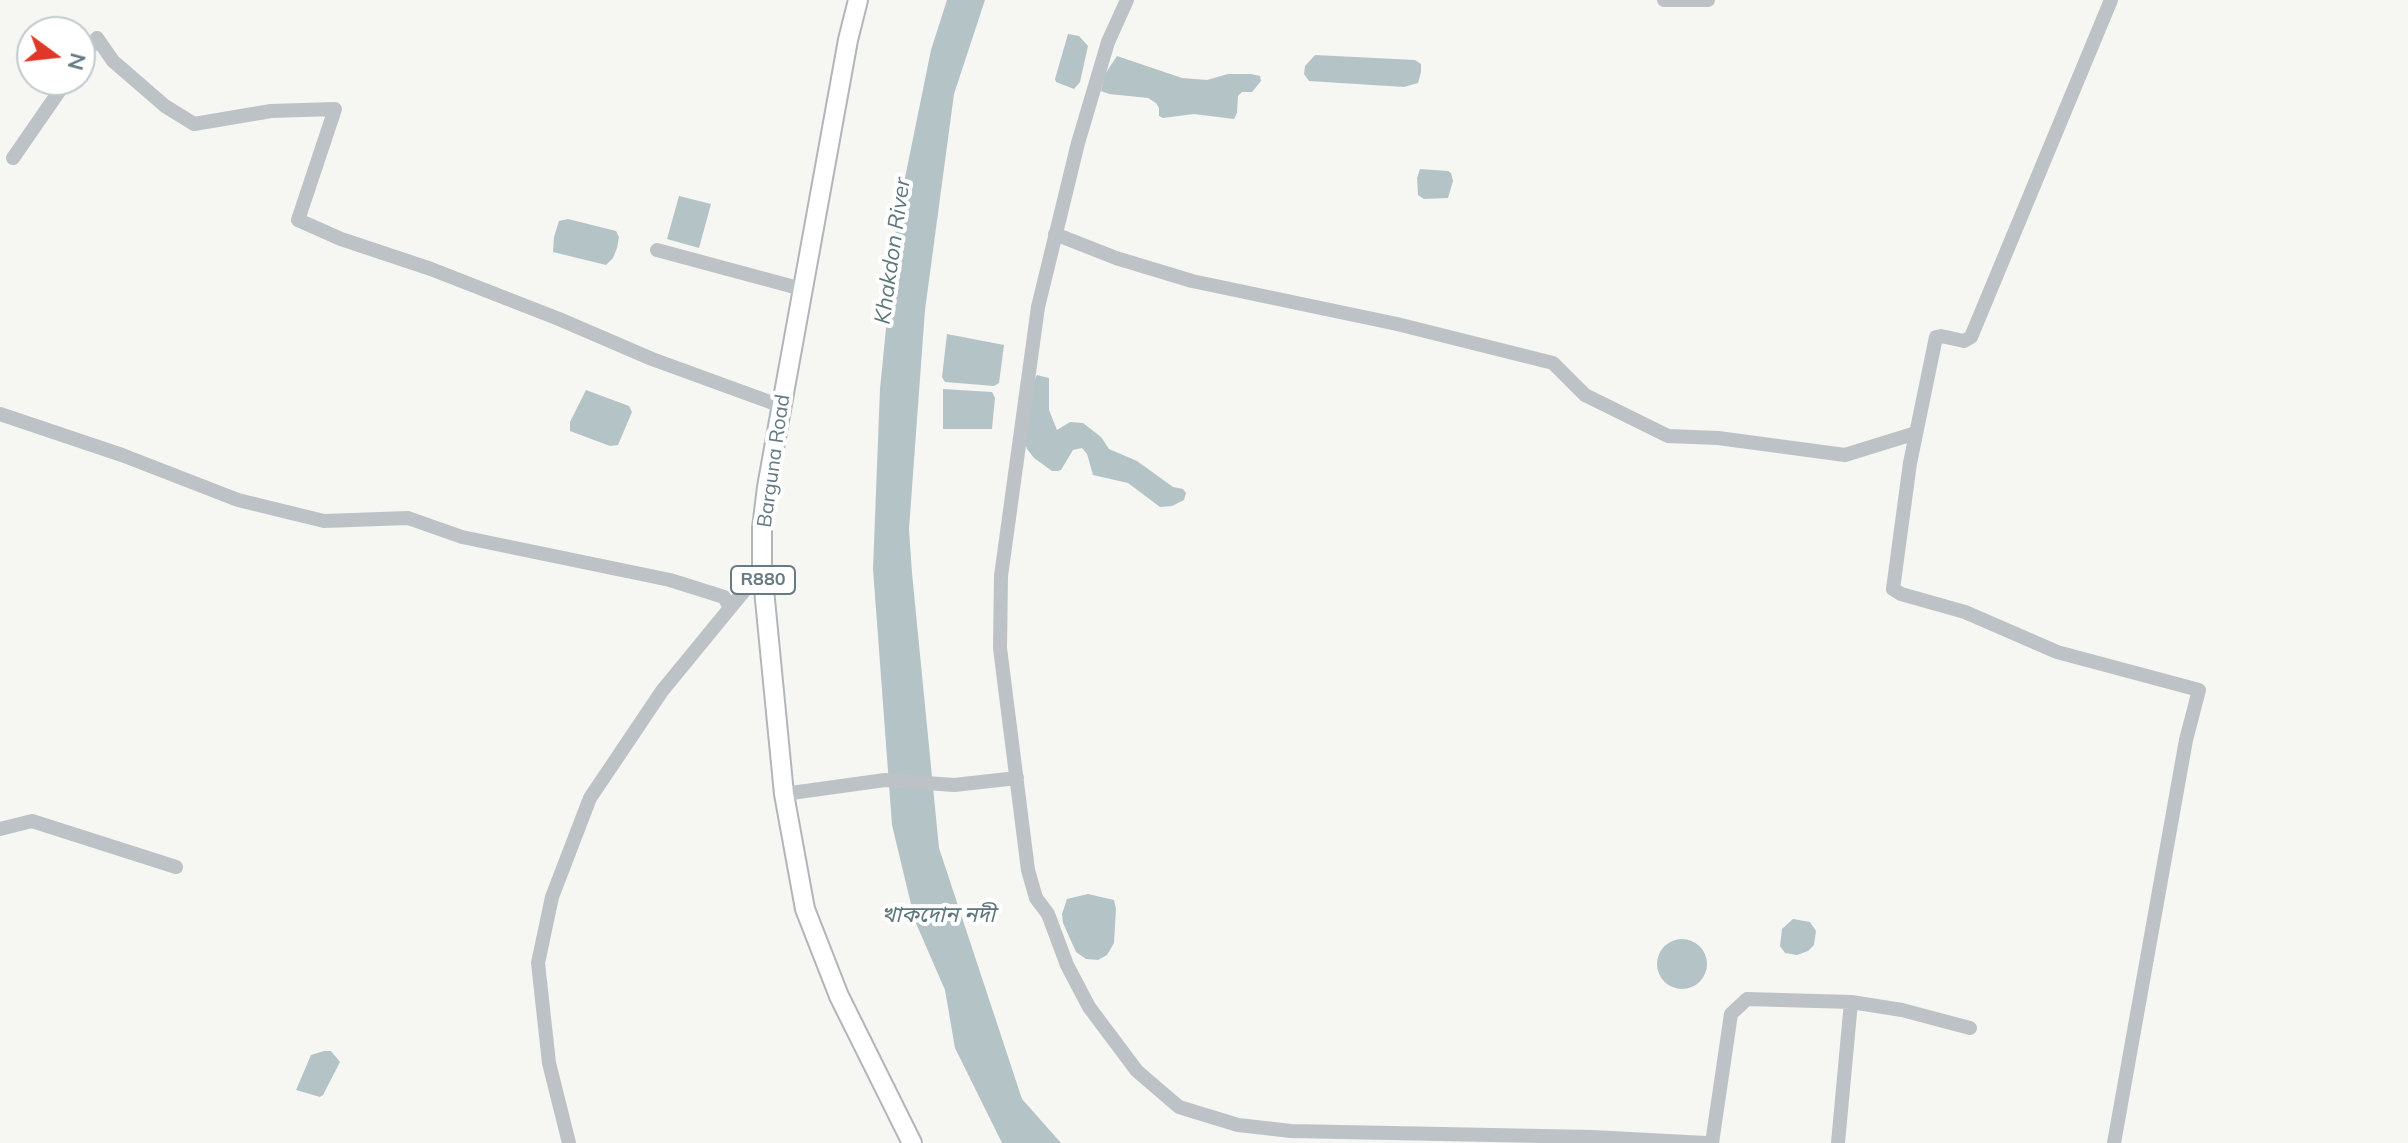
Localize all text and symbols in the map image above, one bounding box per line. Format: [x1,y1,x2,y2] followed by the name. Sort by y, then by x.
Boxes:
[16,16,96,96] north arrow
[62,50,93,73] text: N
[870,176,916,326] water label: Khakdon River
[753,393,795,529] street label: Barguna Road
[731,566,795,594] road number: R880
[881,902,995,928] water label: খাকদোন নদী

